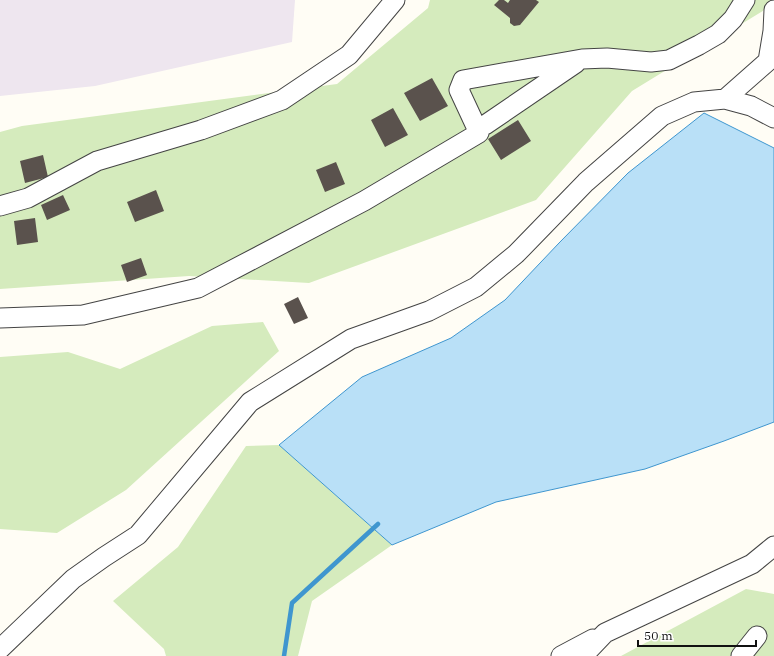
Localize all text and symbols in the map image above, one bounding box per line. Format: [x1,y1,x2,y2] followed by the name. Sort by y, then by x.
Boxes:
[638,622,756,648] scale bar
[644,628,673,643] text: 50 m

